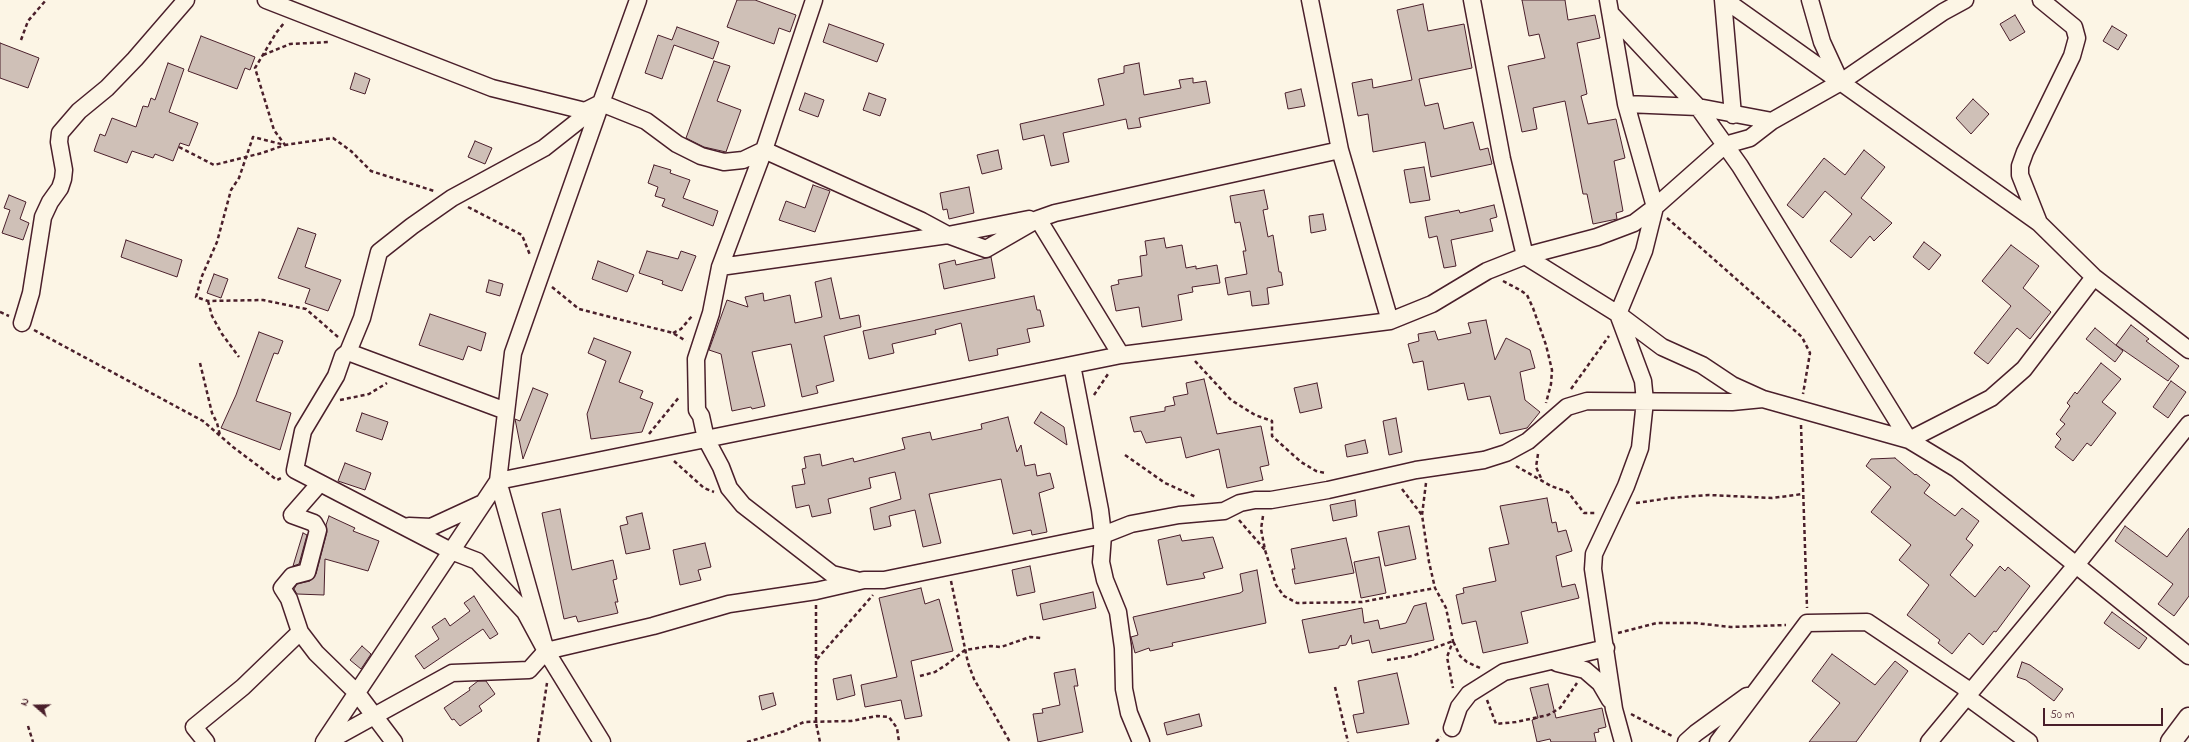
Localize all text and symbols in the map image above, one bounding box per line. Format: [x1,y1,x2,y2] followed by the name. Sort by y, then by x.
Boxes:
[16,686,56,726] north arrow
[16,696,34,708] text: N
[2045,700,2165,726] scale bar
[2050,706,2074,724] text: 50 m

